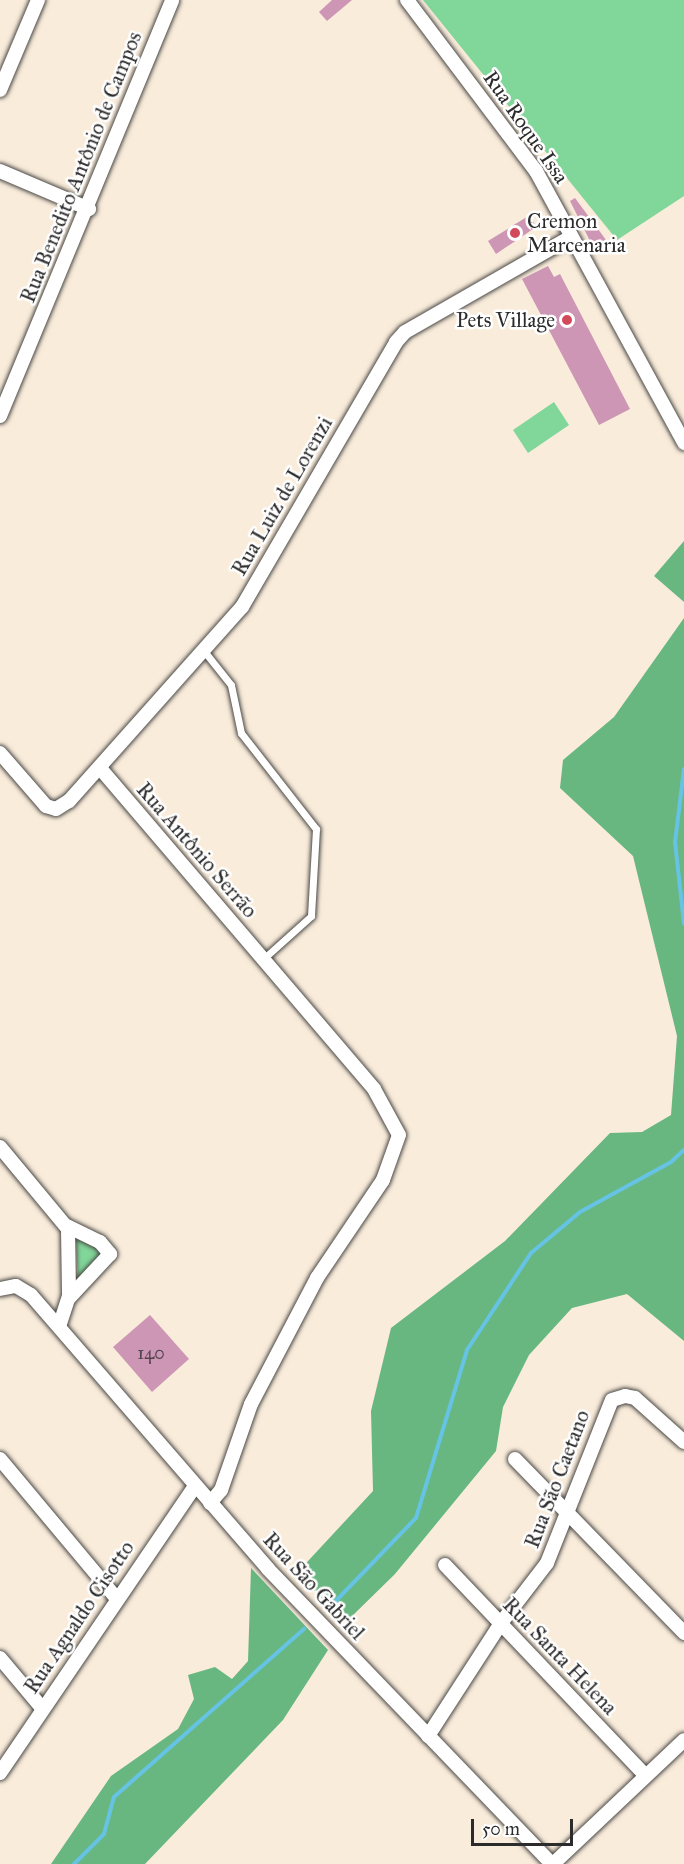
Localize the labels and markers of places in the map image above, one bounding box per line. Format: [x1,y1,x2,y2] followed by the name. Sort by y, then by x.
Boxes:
[527,208,626,258] place label: Cremon Marcenaria
[508,226,522,240] marker: Cremon Marcenaria
[456,307,555,333] place label: Pets Village
[560,313,574,327] marker: Pets Village

